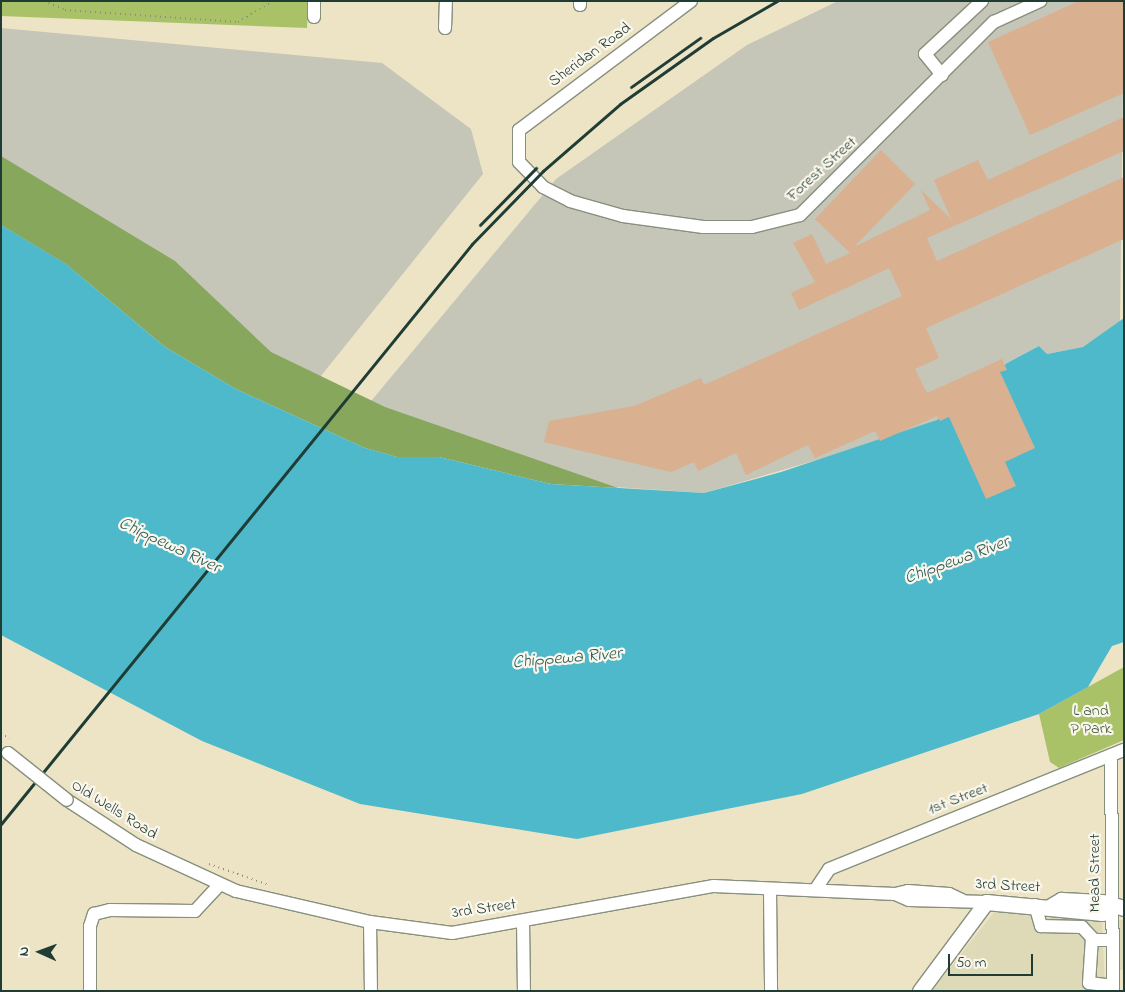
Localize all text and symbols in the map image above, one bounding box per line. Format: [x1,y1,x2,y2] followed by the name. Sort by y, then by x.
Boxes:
[545,19,635,91] street label: Sheridan Road
[783,133,861,205] street label: Forest Street
[115,513,223,579] water label: Chippewa River
[902,532,1012,590] water label: Chippewa River
[511,643,623,675] water label: Chippewa River
[1070,701,1112,739] park label: L and P Park
[67,776,161,844] street label: Old Wells Road
[925,779,991,819] street label: 1st Street
[1085,834,1105,912] street label: Mead Street
[975,875,1041,897] street label: 3rd Street
[451,895,517,923] street label: 3rd Street
[15,927,65,977] north arrow
[950,944,1035,976] scale bar
[14,946,35,957] text: N
[956,952,986,974] text: 50 m

